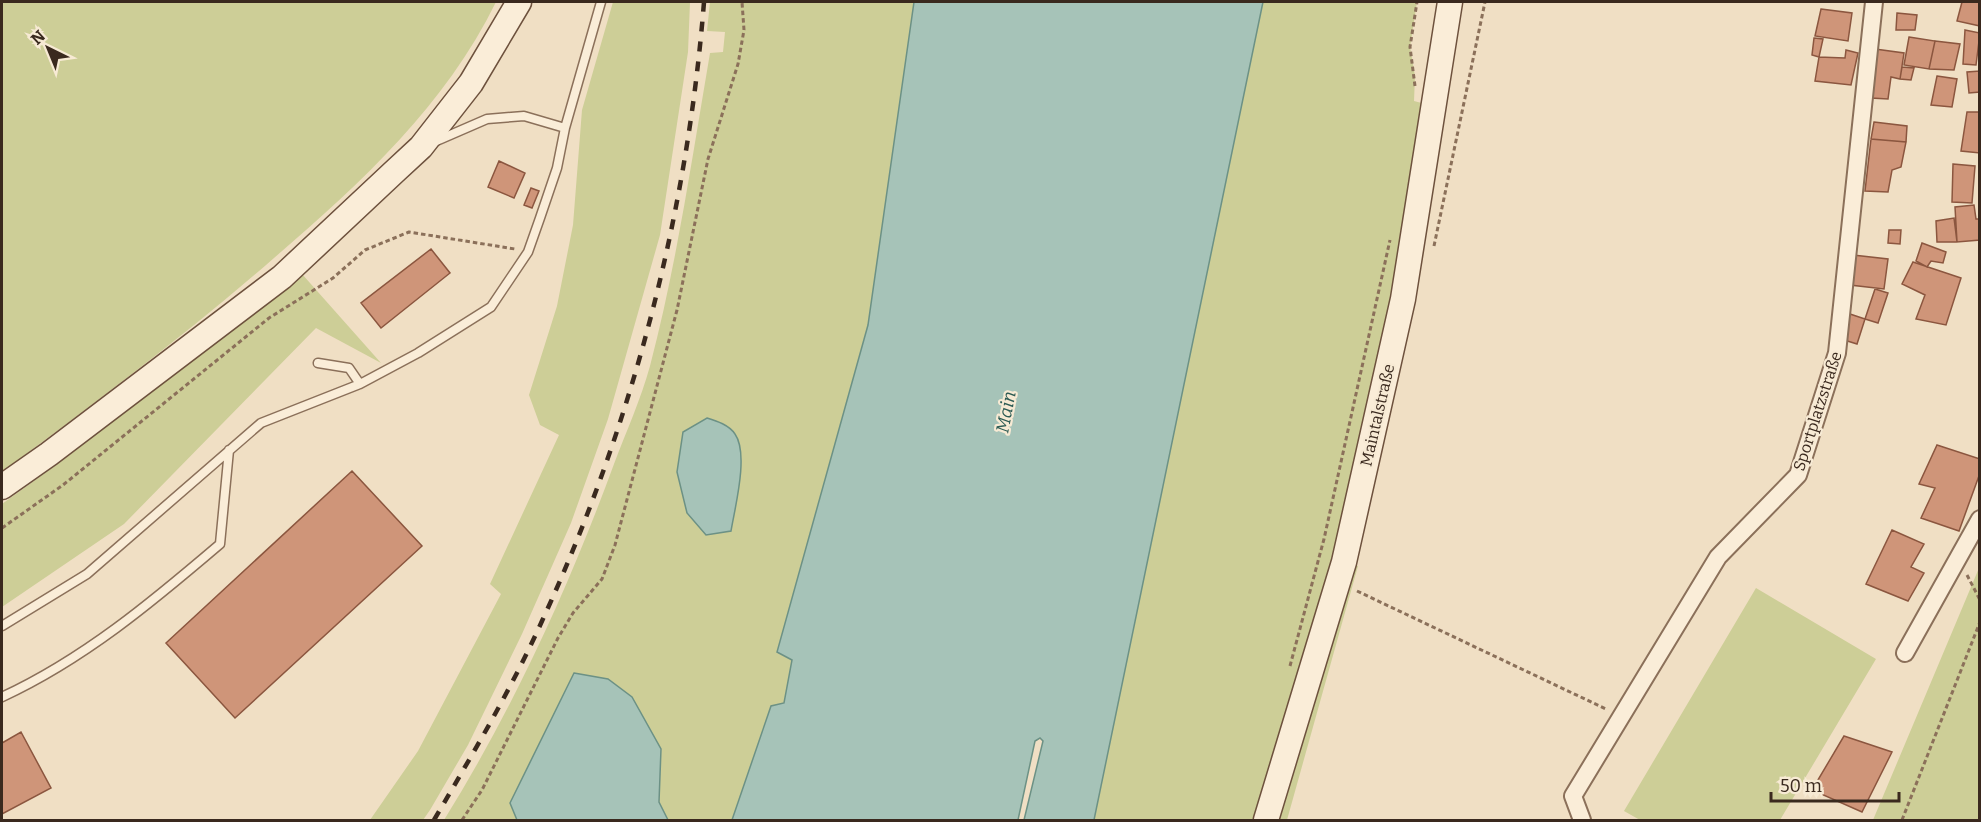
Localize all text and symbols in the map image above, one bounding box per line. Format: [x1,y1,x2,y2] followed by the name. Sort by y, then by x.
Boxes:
[18,18,78,78] north arrow
[27,26,49,49] text: N
[1789,349,1846,473] street label: Sportplatzstraße
[1356,362,1398,468] street label: Maintalstraße
[991,389,1021,435] water label: Main
[1771,765,1898,803] scale bar
[1780,775,1822,797] text: 50 m

